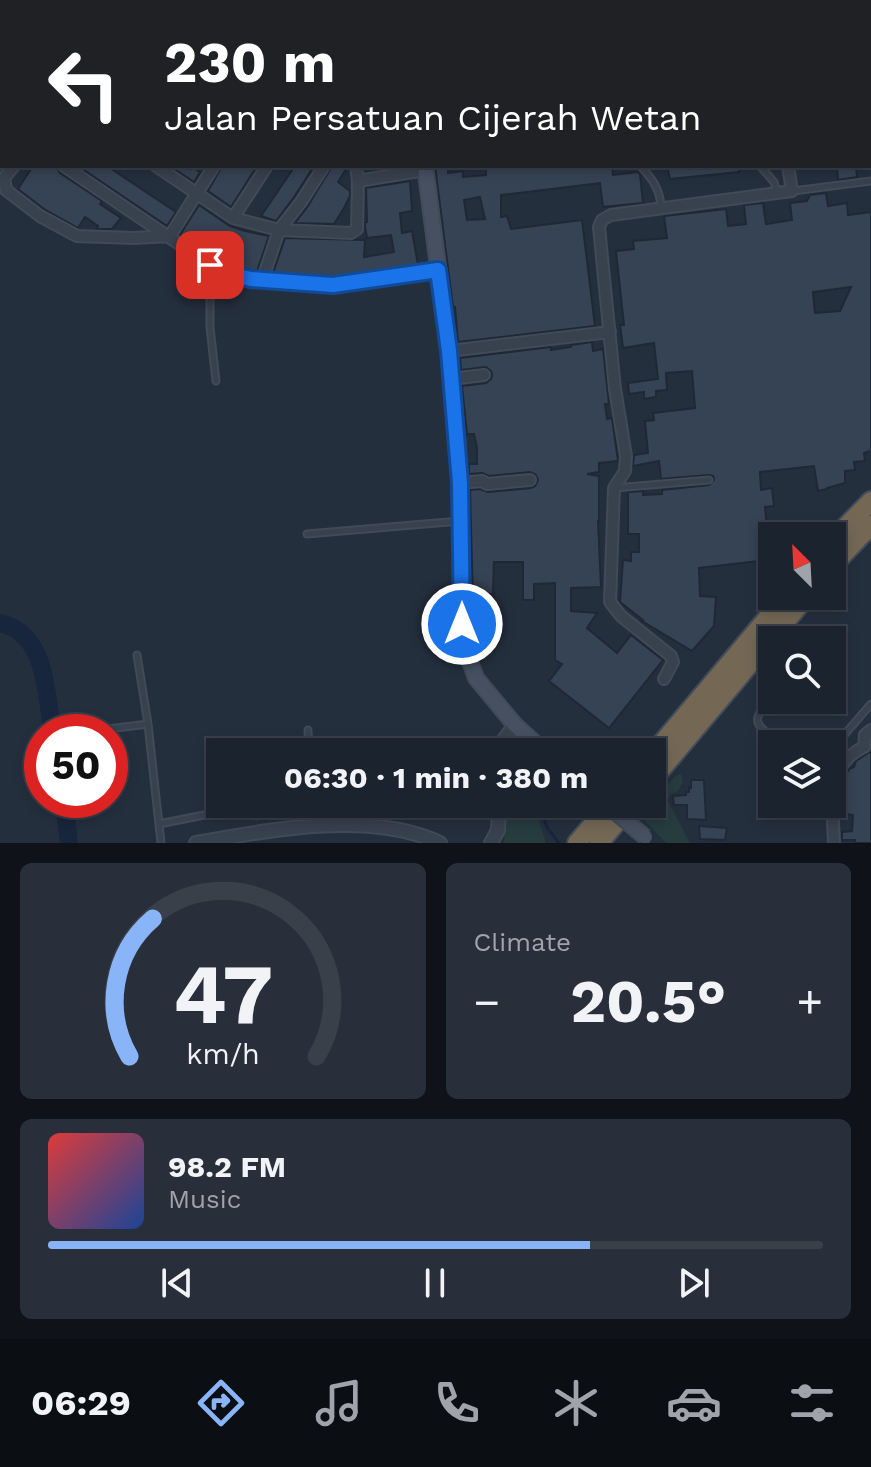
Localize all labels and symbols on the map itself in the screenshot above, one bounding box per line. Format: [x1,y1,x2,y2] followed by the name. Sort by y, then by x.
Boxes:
[176,231,244,299] pin
[758,522,846,610] north arrow
[420,582,504,666] position arrow
[24,714,128,818] speed limit sign: 50

